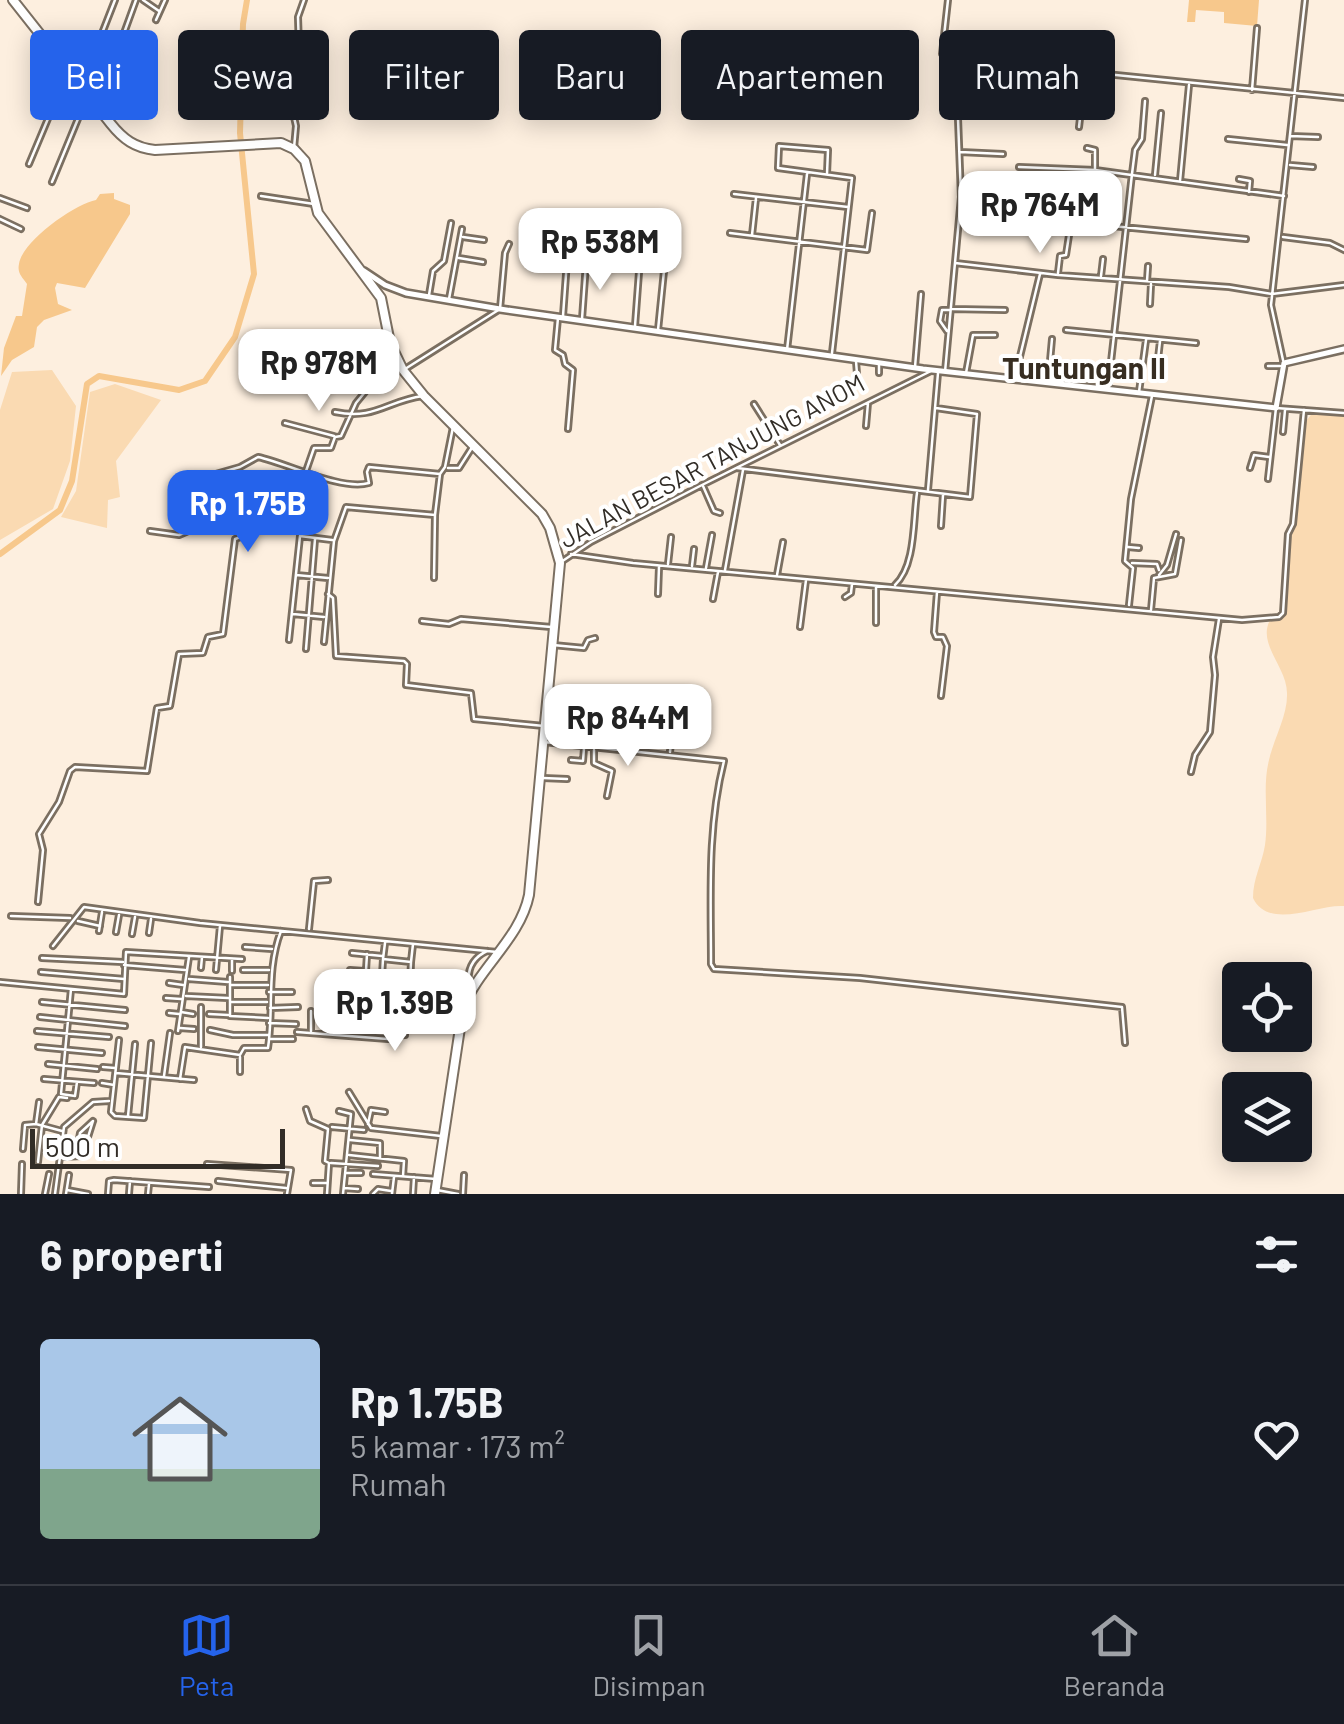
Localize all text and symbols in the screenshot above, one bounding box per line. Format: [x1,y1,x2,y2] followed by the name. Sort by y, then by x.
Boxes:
[30,30,158,120] chip: Beli
[178,30,329,120] chip: Sewa
[349,30,499,120] chip: Filter
[519,30,661,120] chip: Baru
[681,30,919,120] chip: Apartemen
[939,30,1115,120] chip: Rumah
[948,171,1132,256] pin: Rp 764M
[980,184,1100,222] text: Rp 764M
[508,208,692,293] pin: Rp 538M
[541,221,659,259] text: Rp 538M
[227,329,411,414] pin: Rp 978M
[260,342,378,380] text: Rp 978M
[1002,349,1166,385] district label: Tuntungan II
[554,367,869,553] street label: JALAN BESAR TANJUNG ANOM
[145,470,351,555] pin: Rp 1.75B
[189,483,307,521] text: Rp 1.75B
[536,684,720,769] pin: Rp 844M
[566,697,690,735] text: Rp 844M
[1222,962,1312,1162] map controls
[1222,962,1312,1052] button: locate
[292,969,498,1054] pin: Rp 1.39B
[336,982,454,1020] text: Rp 1.39B
[1222,1072,1312,1162] button: layers
[30,1124,285,1168] scale bar
[45,1129,120,1163] text: 500 m
[1249,1227,1304,1282] icon: filters
[40,1229,223,1279] text: 6 properti
[350,1376,504,1426] text: Rp 1.75B
[120,1379,240,1499] icon: home
[1249,1412,1304,1467] icon: heart
[350,1426,565,1464] text: 5 kamar · 173 m²
[350,1464,447,1502] text: Rumah
[179,1608,234,1702] tab: Peta
[592,1608,705,1702] tab: Disimpan
[1064,1608,1165,1702] tab: Beranda

